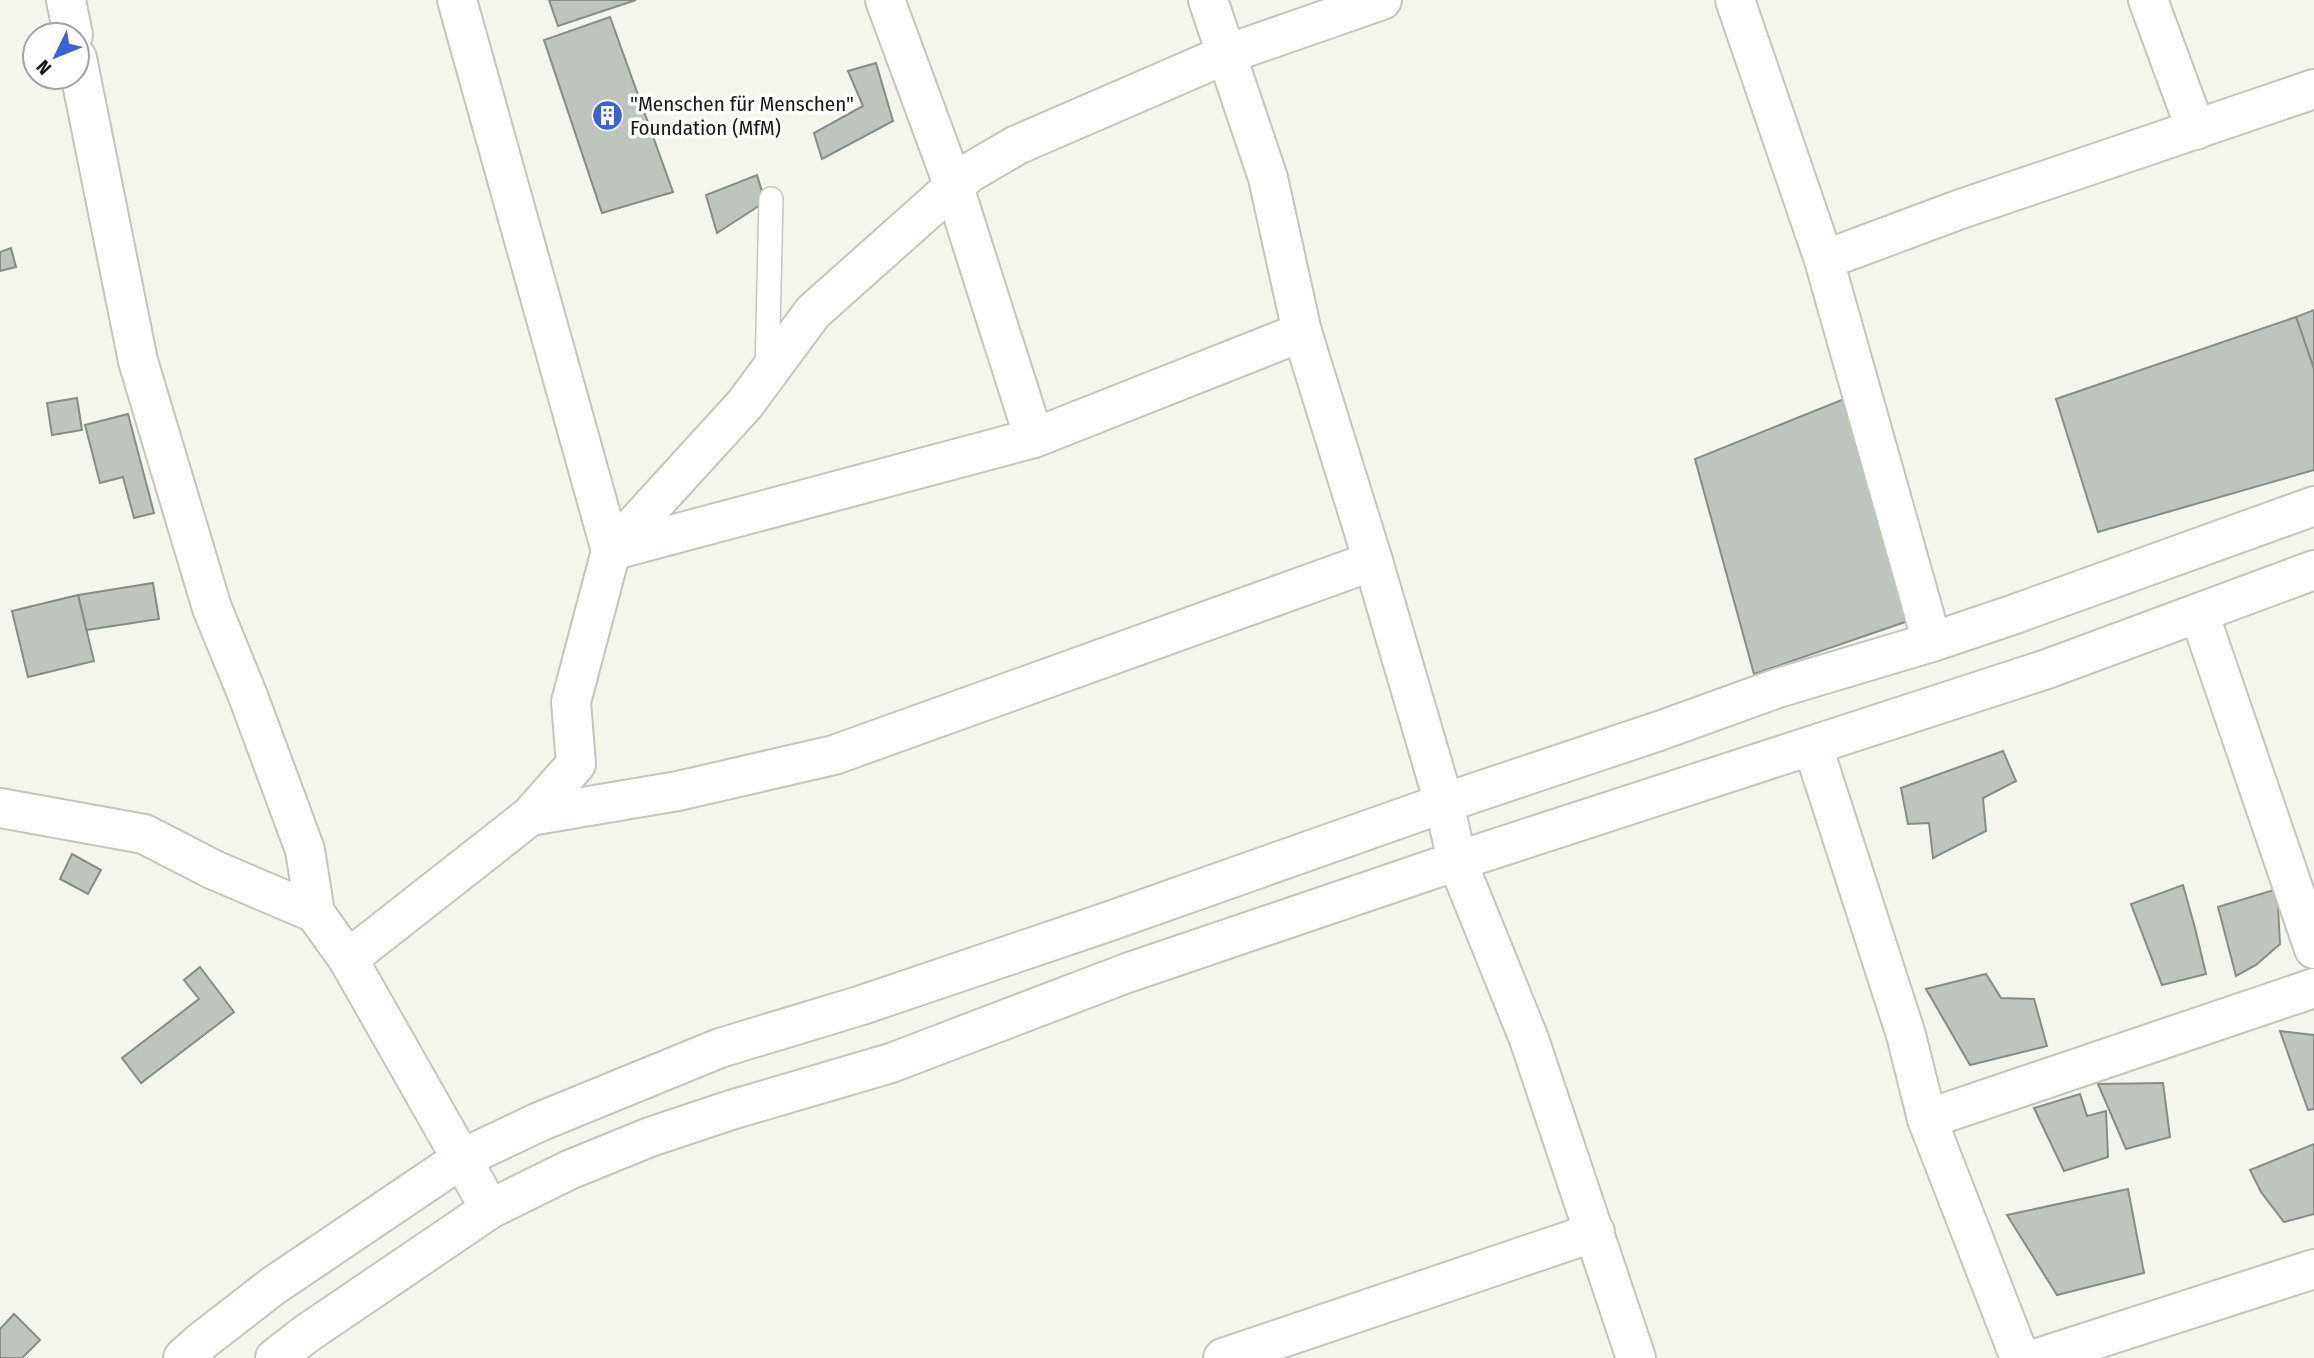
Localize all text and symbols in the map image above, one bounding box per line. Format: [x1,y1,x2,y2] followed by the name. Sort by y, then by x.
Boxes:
[21,21,91,91] north arrow
[32,55,56,79] text: N
[630,91,854,141] place label: "Menschen für Menschen" Foundation (MfM)
[590,99,624,133] building icon: "Menschen für Menschen" Foundation (MfM)

